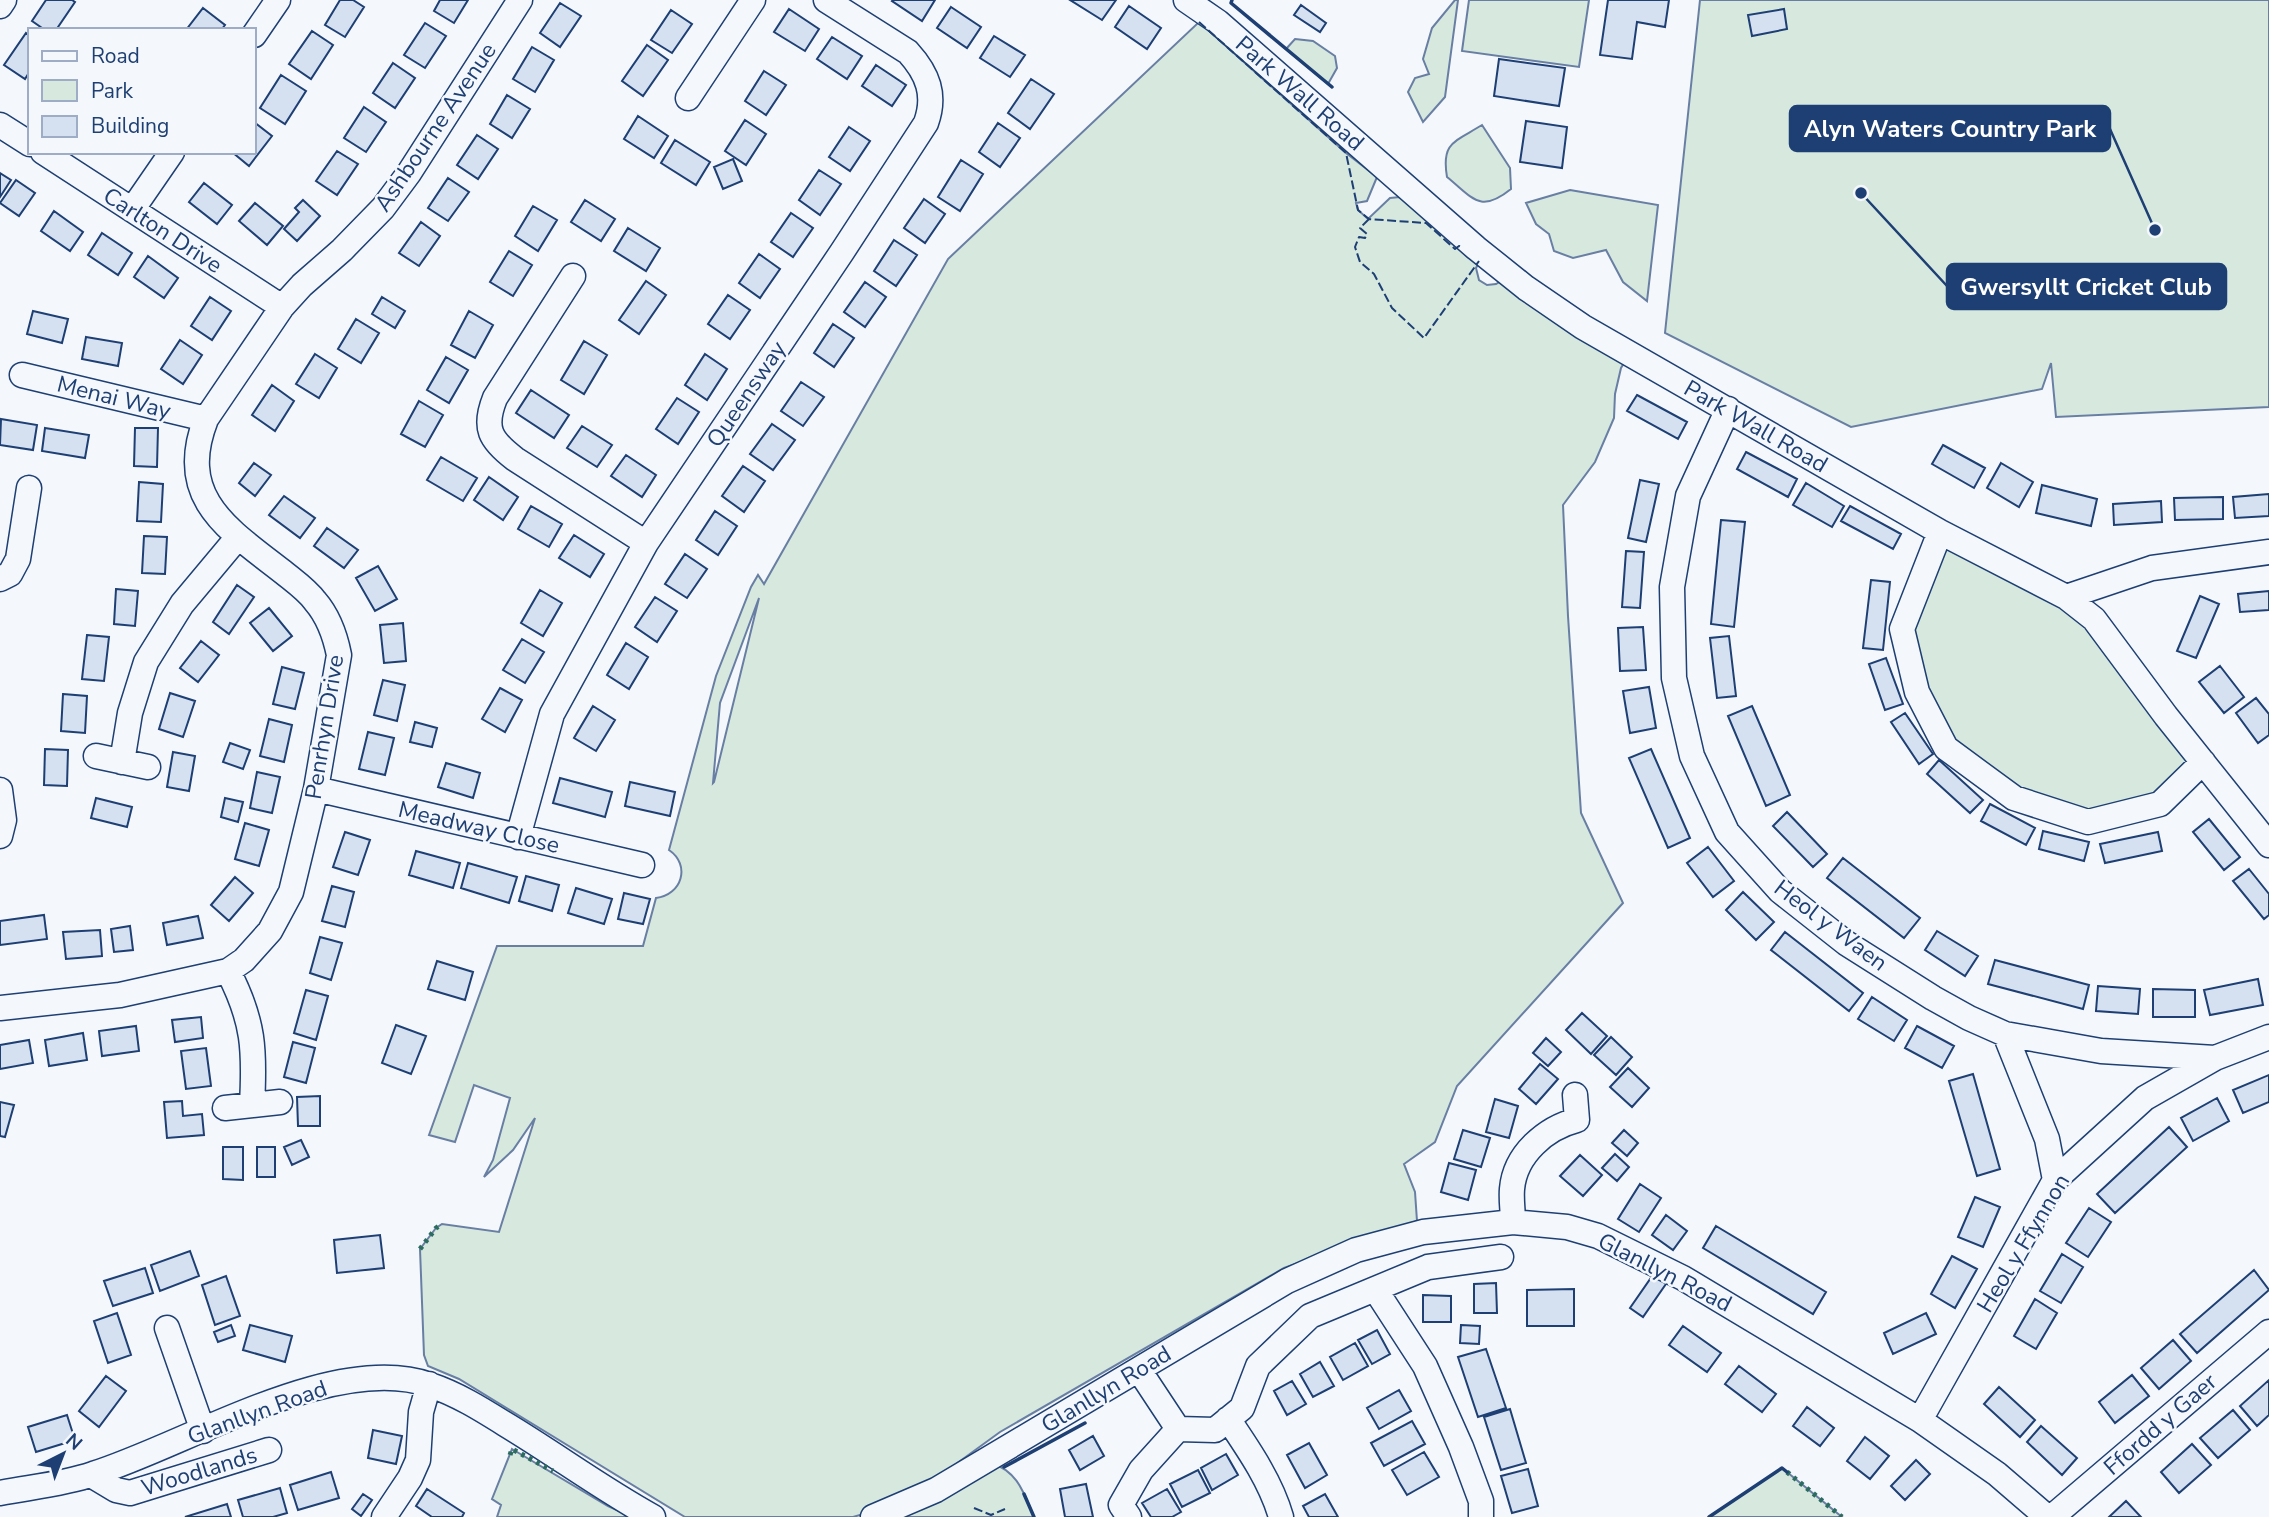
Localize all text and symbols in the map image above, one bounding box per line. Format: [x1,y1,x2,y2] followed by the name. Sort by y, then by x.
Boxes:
[28,28,256,154] legend
[1229,29,1371,158] street label: Park Wall Road
[367,37,504,218] street label: Ashbourne Avenue
[91,42,140,70] text: Road
[91,77,133,105] text: Park
[1790,106,2110,151] callout: Alyn Waters Country Park
[91,112,169,140] text: Building
[1804,113,2097,145] text: Alyn Waters Country Park
[97,180,228,281] street label: Carlton Drive
[1947,264,2226,309] callout: Gwersyllt Cricket Club
[1960,271,2212,303] text: Gwersyllt Cricket Club
[699,335,793,453] street label: Queensway
[54,368,174,427] street label: Menai Way
[1678,373,1833,480] street label: Park Wall Road
[298,653,351,802] street label: Penrhyn Drive
[395,794,563,861] street label: Meadway Close
[1768,873,1894,978] street label: Heol y Waen
[1970,1168,2077,1318] street label: Heol y Ffynnon
[1592,1225,1737,1319] street label: Glanllyn Road
[1036,1338,1177,1440] street label: Glanllyn Road
[2097,1366,2224,1482] street label: Ffordd y Gaer
[183,1373,331,1452] street label: Glanllyn Road
[28,1419,98,1489] north arrow
[60,1428,88,1457] text: N
[137,1439,261,1504] street label: Woodlands

